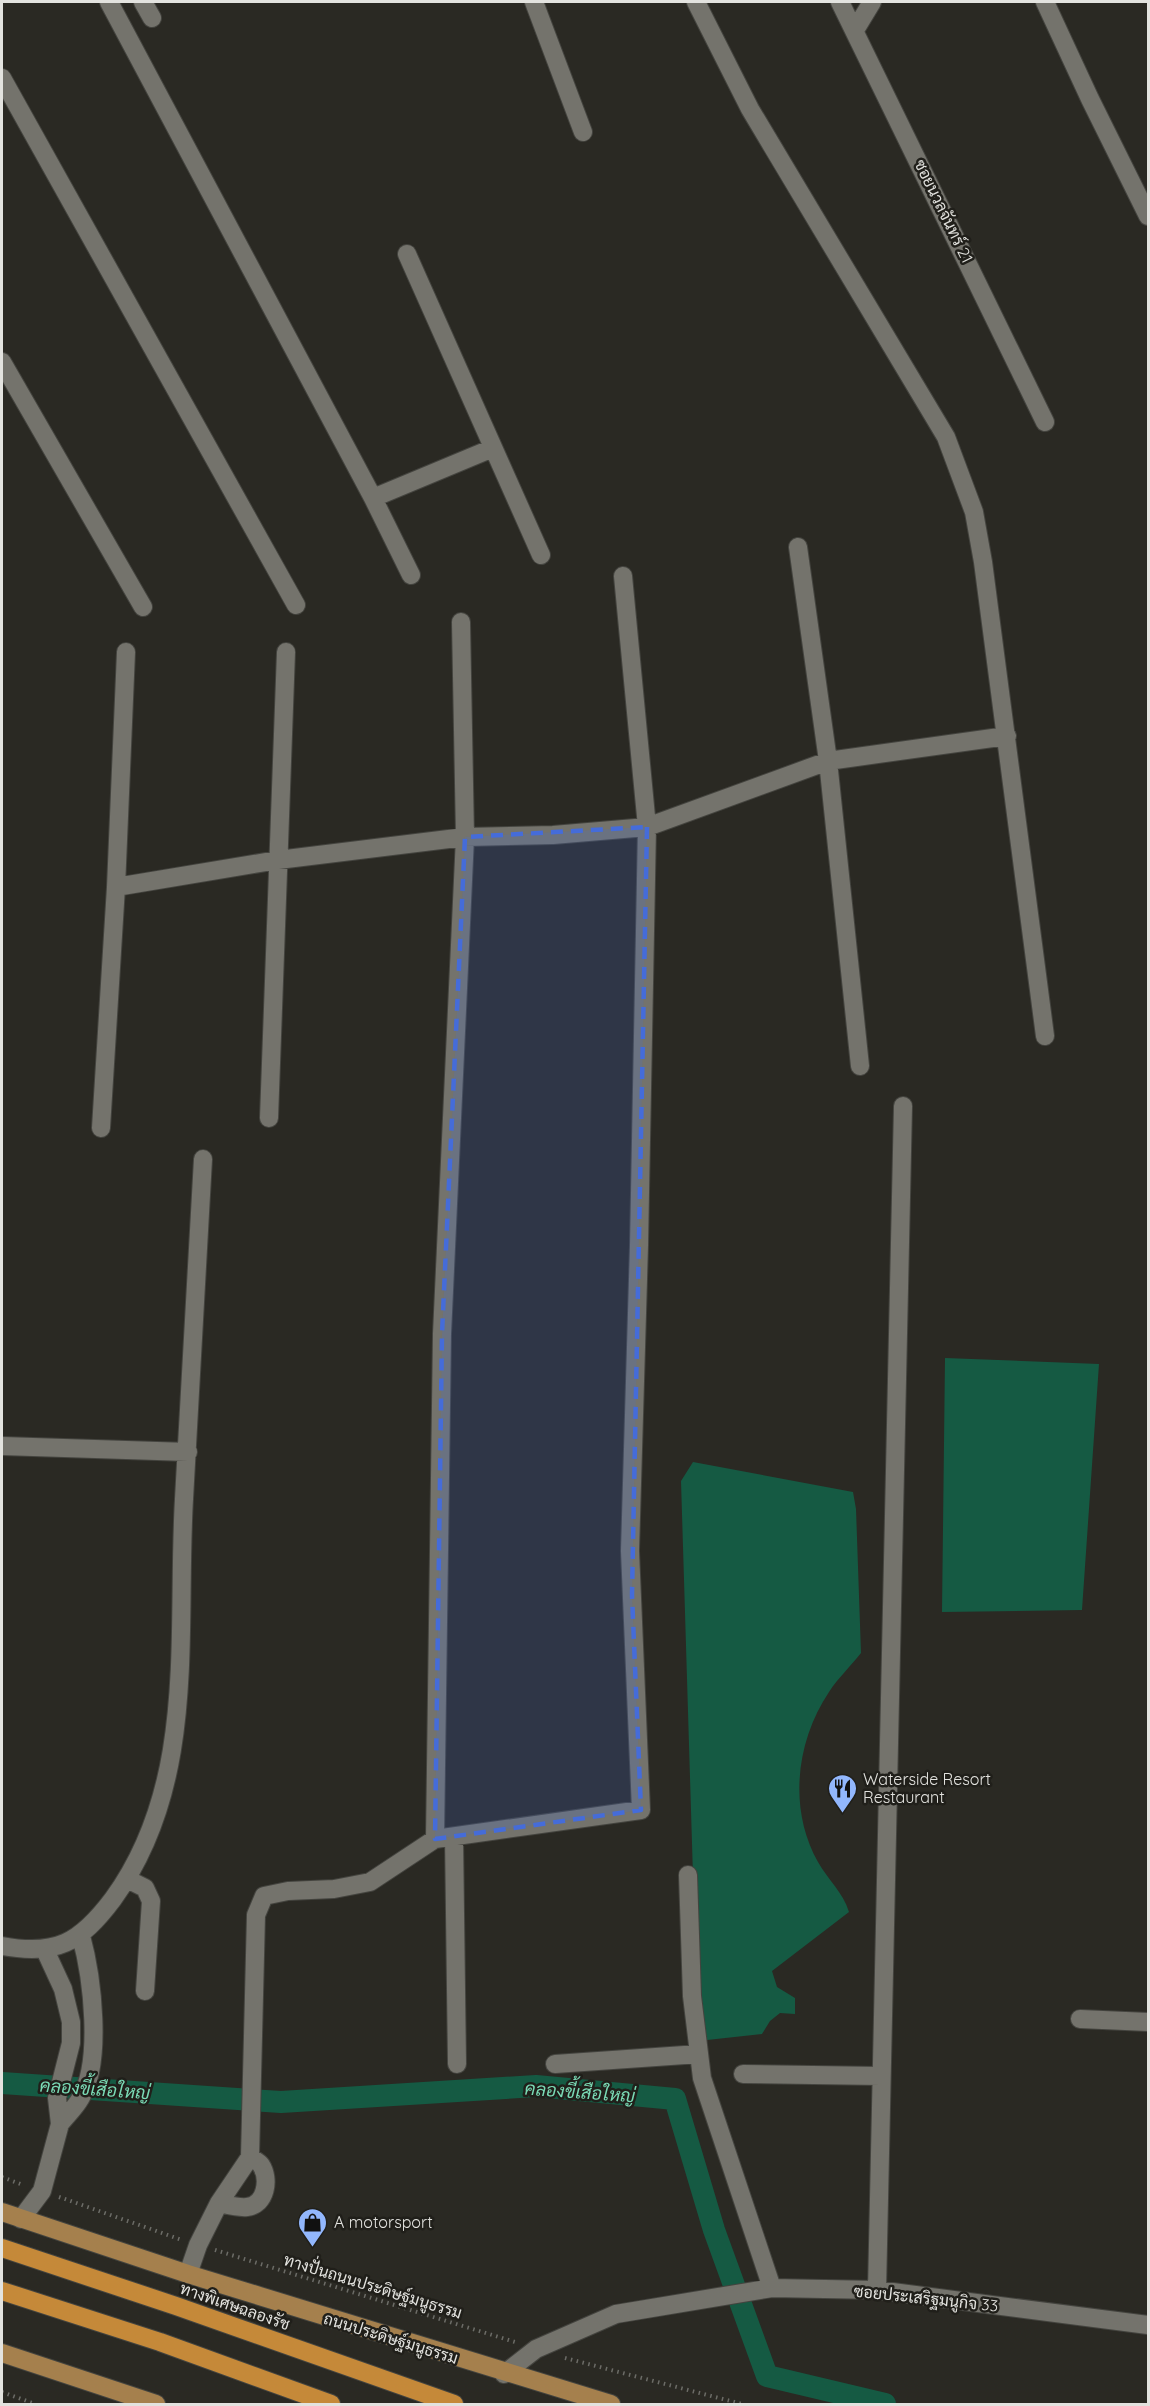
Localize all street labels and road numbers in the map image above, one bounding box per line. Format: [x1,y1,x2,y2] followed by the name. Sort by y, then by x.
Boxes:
[910,155,979,266] street label: ซอยนวลจันทร์ 21
[281,2246,466,2325] street label: ทางปั่นถนนประดิษฐ์มนูธรรม
[177,2278,293,2334] street label: ทางพิเศษฉลองรัช
[853,2280,999,2318] street label: ซอยประเสริฐมนูกิจ 33
[321,2306,461,2370] street label: ถนนประดิษฐ์มนูธรรม

